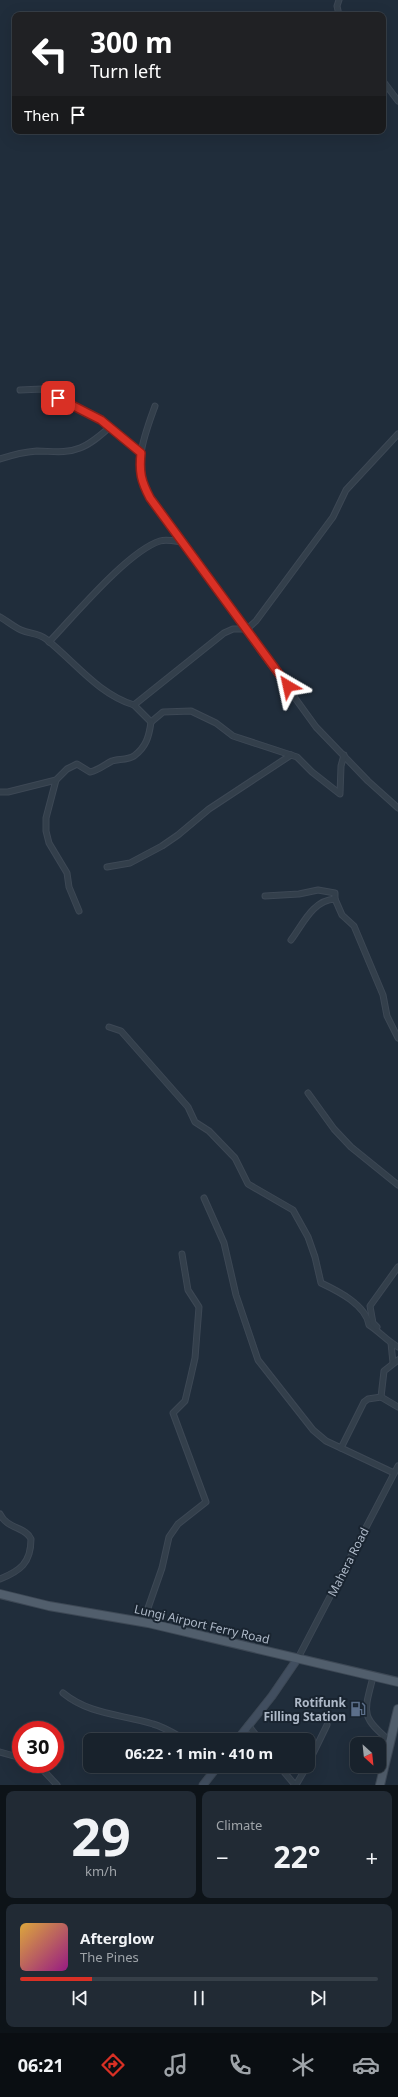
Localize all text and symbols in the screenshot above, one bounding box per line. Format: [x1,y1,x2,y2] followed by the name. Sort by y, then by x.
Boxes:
[90,23,173,61] text: 300 m
[24,28,76,80] icon: left
[90,59,161,83] text: Turn left
[67,104,89,126] icon: arrive
[24,105,59,125] text: Then
[41,381,75,415] pin
[47,387,69,409] icon: arrive
[267,665,309,707] position arrow
[323,1525,373,1599] street label: Mahera Road
[133,1600,271,1648] street label: Lungi Airport Ferry Road
[263,1694,347,1725] place label: Rotifunk Filling Station
[349,1700,367,1718] fuel station icon: Rotifunk Filling Station
[12,1721,64,1773] speed limit sign: 30
[350,1737,386,1773] north arrow
[350,1737,386,1773] map controls
[125,1743,273,1763] text: 06:22 · 1 min · 410 m
[71,1800,131,1871] text: 29
[216,1816,262,1834] text: Climate
[273,1836,321,1877] text: 22°
[216,1842,229,1872] text: −
[365,1842,378,1872] text: +
[85,1862,117,1880] text: km/h
[80,1928,154,1948] text: Afterglow
[80,1948,139,1966] text: The Pines
[69,1987,91,2009] icon: previous
[188,1987,210,2009] icon: pause
[307,1987,329,2009] icon: next
[99,2051,127,2079] icon: directions
[162,2051,190,2079] icon: music
[226,2051,254,2079] icon: phone
[289,2051,317,2079] icon: climate
[352,2051,380,2079] icon: car
[18,2053,64,2077] text: 06:21

